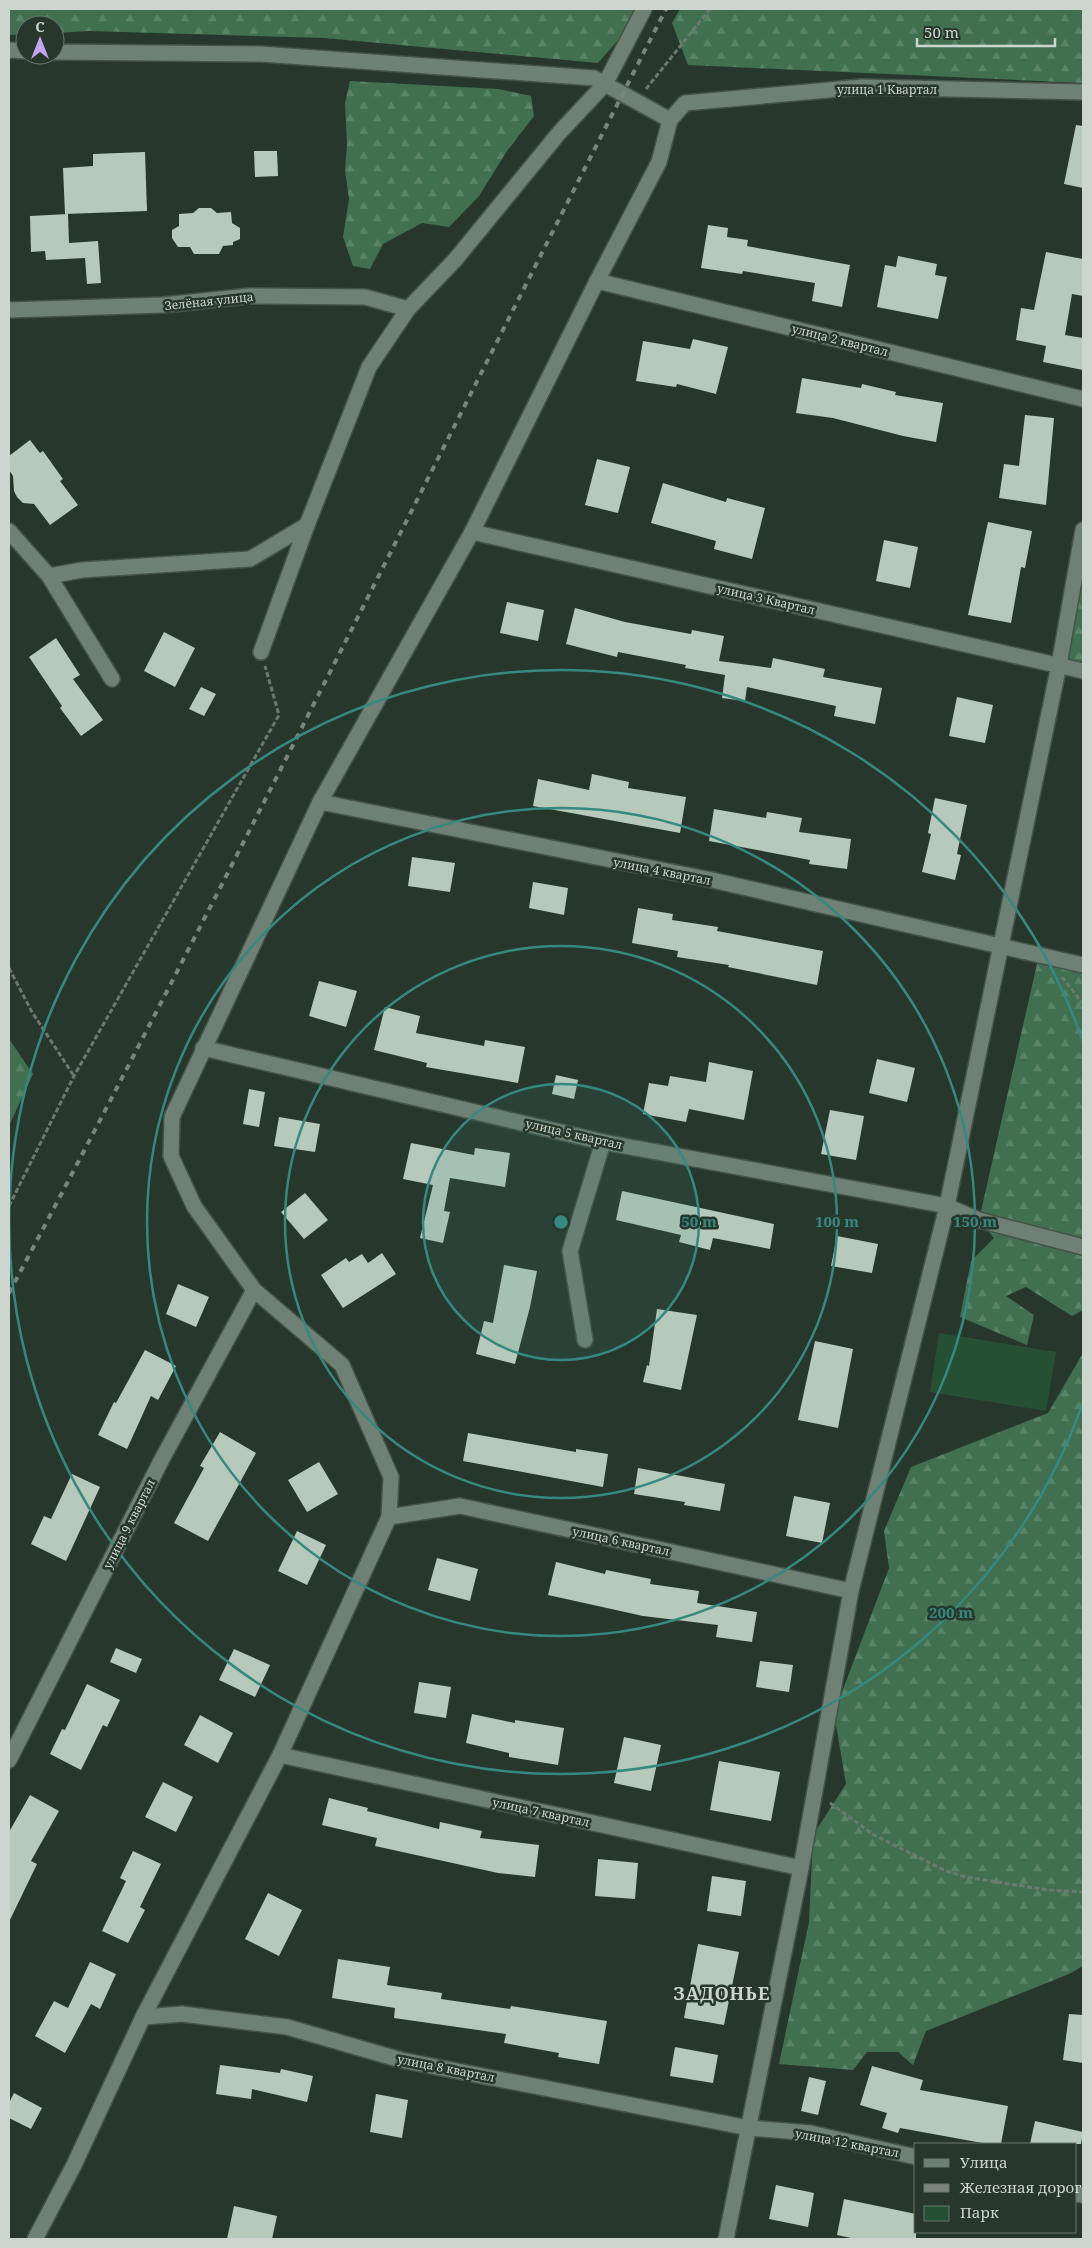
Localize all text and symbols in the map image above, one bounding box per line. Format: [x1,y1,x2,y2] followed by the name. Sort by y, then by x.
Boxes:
[15,15,65,65] north arrow
[917,15,1054,47] scale bar
[35,17,45,36] text: С
[924,22,959,42] text: 50 m
[837,81,937,98] street label: улица 1 Квартал
[164,288,254,314] street label: Зелёная улица
[790,320,890,360] street label: улица 2 квартал
[715,579,817,619] street label: улица 3 Квартал
[612,853,712,889] street label: улица 4 квартал
[524,1115,624,1153] street label: улица 5 квартал
[681,1211,717,1231] text: 50 m
[815,1211,859,1231] text: 100 m
[953,1211,997,1231] text: 150 m
[552,1213,570,1231] centre of rings
[99,1476,159,1572] street label: улица 9 квартал
[571,1522,671,1560] street label: улица 6 квартал
[929,1602,973,1622] text: 200 m
[491,1793,591,1831] street label: улица 7 квартал
[674,1981,770,2005] district label: ЗАДОНЬЕ
[396,2050,496,2086] street label: улица 8 квартал
[794,2125,900,2161] street label: улица 12 квартал
[914,2143,1077,2233] legend
[960,2152,1008,2172] text: Улица
[959,2177,1090,2197] text: Железная дорога
[960,2202,999,2222] text: Парк

